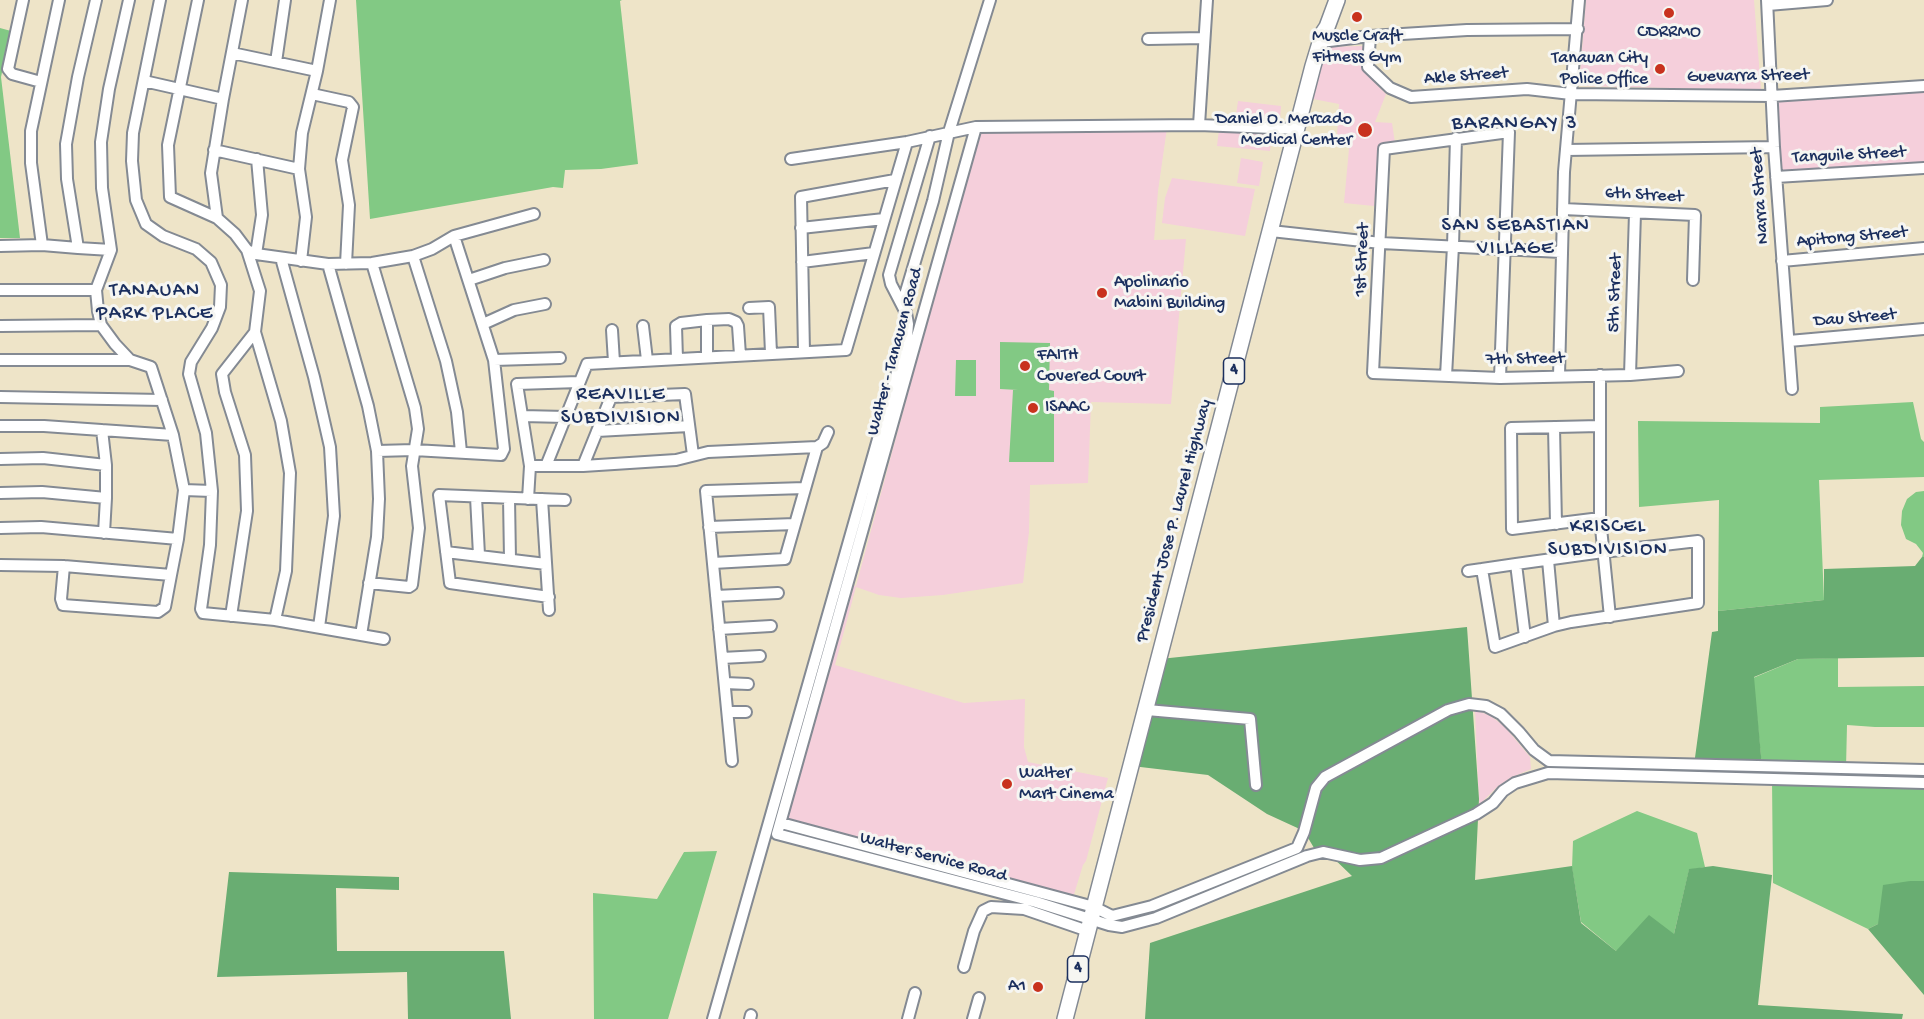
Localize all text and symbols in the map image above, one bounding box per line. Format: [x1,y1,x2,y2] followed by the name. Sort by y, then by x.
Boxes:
[1662,6,1676,20] marker: CDRRMO
[1350,10,1364,24] marker: Muscle Craft Fitness Gym
[1637,22,1701,44] place label: CDRRMO
[1312,26,1402,68] place label: Muscle Craft Fitness Gym
[1551,48,1648,90] place label: Tanauan City Police Office
[1653,62,1667,76] marker: Tanauan City Police Office
[1423,63,1509,91] street label: Akle Street
[1687,65,1809,89] street label: Guevarra Street
[1215,109,1352,152] place label: Daniel O. Mercado Medical Center
[1452,112,1578,138] district label: BARANGAY 3
[1356,121,1374,139] marker: Daniel O. Mercado Medical Center
[1792,142,1906,170] street label: Tanguile Street
[1747,147,1775,245] street label: Narra Street
[1604,183,1684,209] street label: 6th Street
[1442,215,1590,262] district label: SAN SEBASTIAN VILLAGE
[1796,222,1908,254] street label: Apitong Street
[1350,223,1376,297] street label: 1st Street
[1604,253,1628,333] street label: 5th Street
[863,266,929,438] street label: Walter - Tanauan Road
[1114,272,1225,314] place label: Apolinario Mabini Building
[96,280,214,327] district label: TANAUAN PARK PLACE
[1095,286,1109,300] marker: Apolinario Mabini Building
[1813,305,1897,333] street label: Dau Street
[1037,345,1145,388] place label: FAITH Covered Court
[1485,349,1565,371] street label: 7th Street
[1224,358,1244,384] road number: 4
[1018,359,1032,373] marker: FAITH Covered Court
[561,384,681,431] district label: REAVILLE SUBDIVISION
[1045,397,1089,419] place label: ISAAC
[1132,397,1218,645] street label: President Jose P. Laurel Highway
[1026,401,1040,415] marker: ISAAC
[1548,516,1668,563] district label: KRISCEL SUBDIVISION
[1019,763,1114,806] place label: Walter Mart Cinema
[1000,777,1014,791] marker: Walter Mart Cinema
[857,828,1009,888] street label: Walter Service Road
[1068,956,1088,982] road number: 4
[1008,976,1026,998] place label: A1
[1031,980,1045,994] marker: A1

